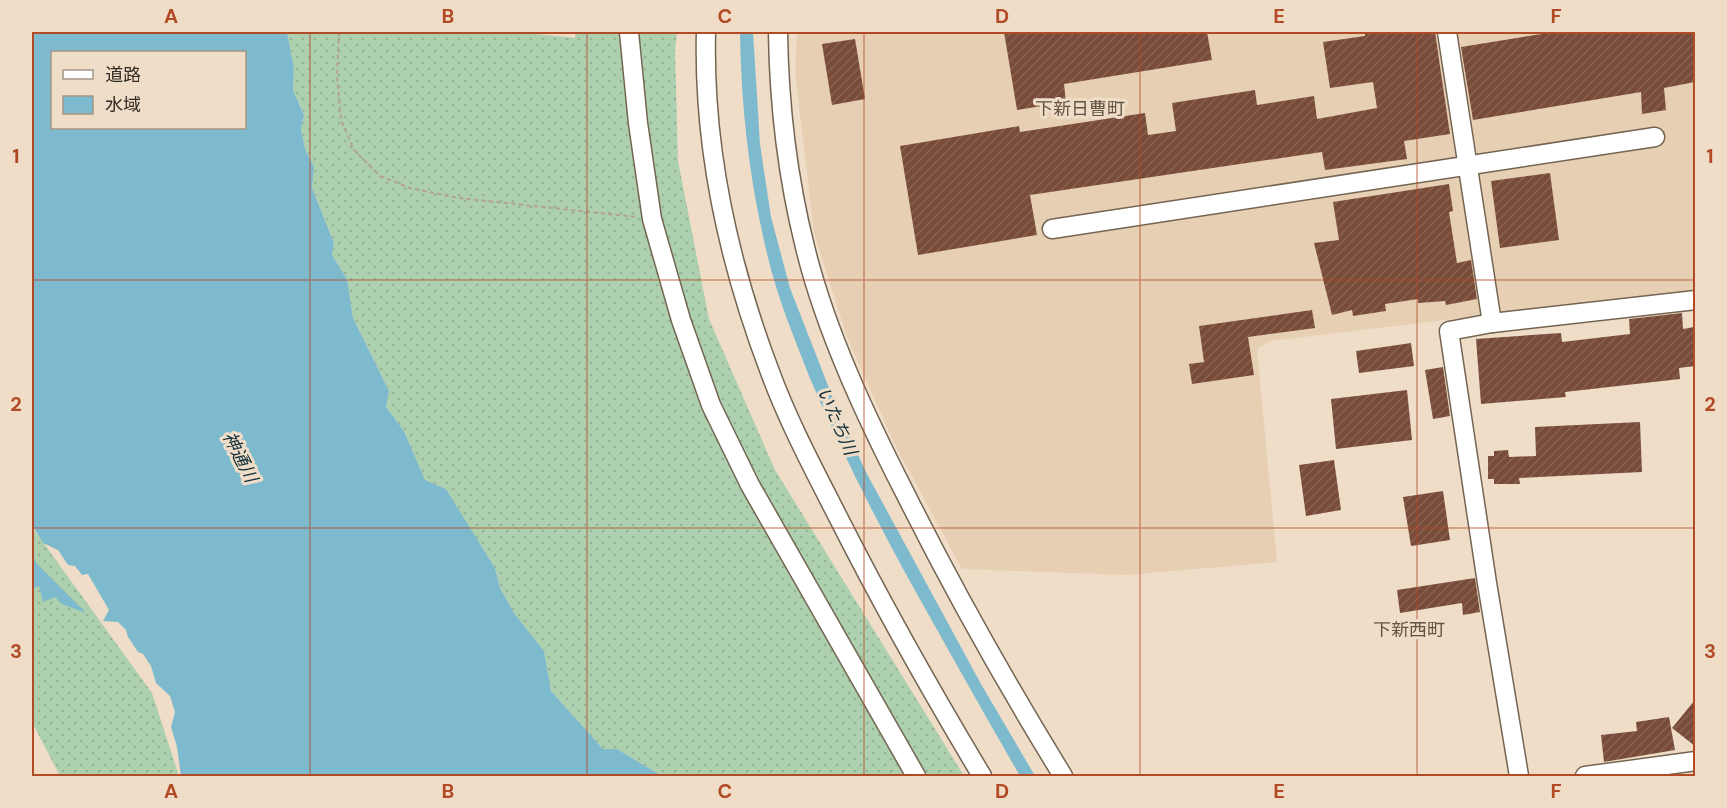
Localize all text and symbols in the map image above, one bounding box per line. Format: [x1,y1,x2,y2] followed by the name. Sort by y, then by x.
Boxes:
[164,3,178,29] text: A
[442,3,454,29] text: B
[718,3,732,29] text: C
[995,3,1009,29] text: D
[1273,3,1285,29] text: E
[1550,3,1562,29] text: F
[51,51,246,129] legend
[105,63,141,87] text: 道路
[105,93,141,117] text: 水域
[1035,97,1125,121] district label: 下新日曹町
[12,143,20,169] text: 1
[1706,143,1714,169] text: 1
[811,383,863,461] water label: いたち川
[10,391,22,417] text: 2
[1704,391,1716,417] text: 2
[217,427,264,488] water label: 神通川
[1373,618,1445,642] district label: 下新西町
[10,638,22,664] text: 3
[1704,638,1716,664] text: 3
[164,778,178,804] text: A
[442,778,454,804] text: B
[718,778,732,804] text: C
[995,778,1009,804] text: D
[1273,778,1285,804] text: E
[1550,778,1562,804] text: F

